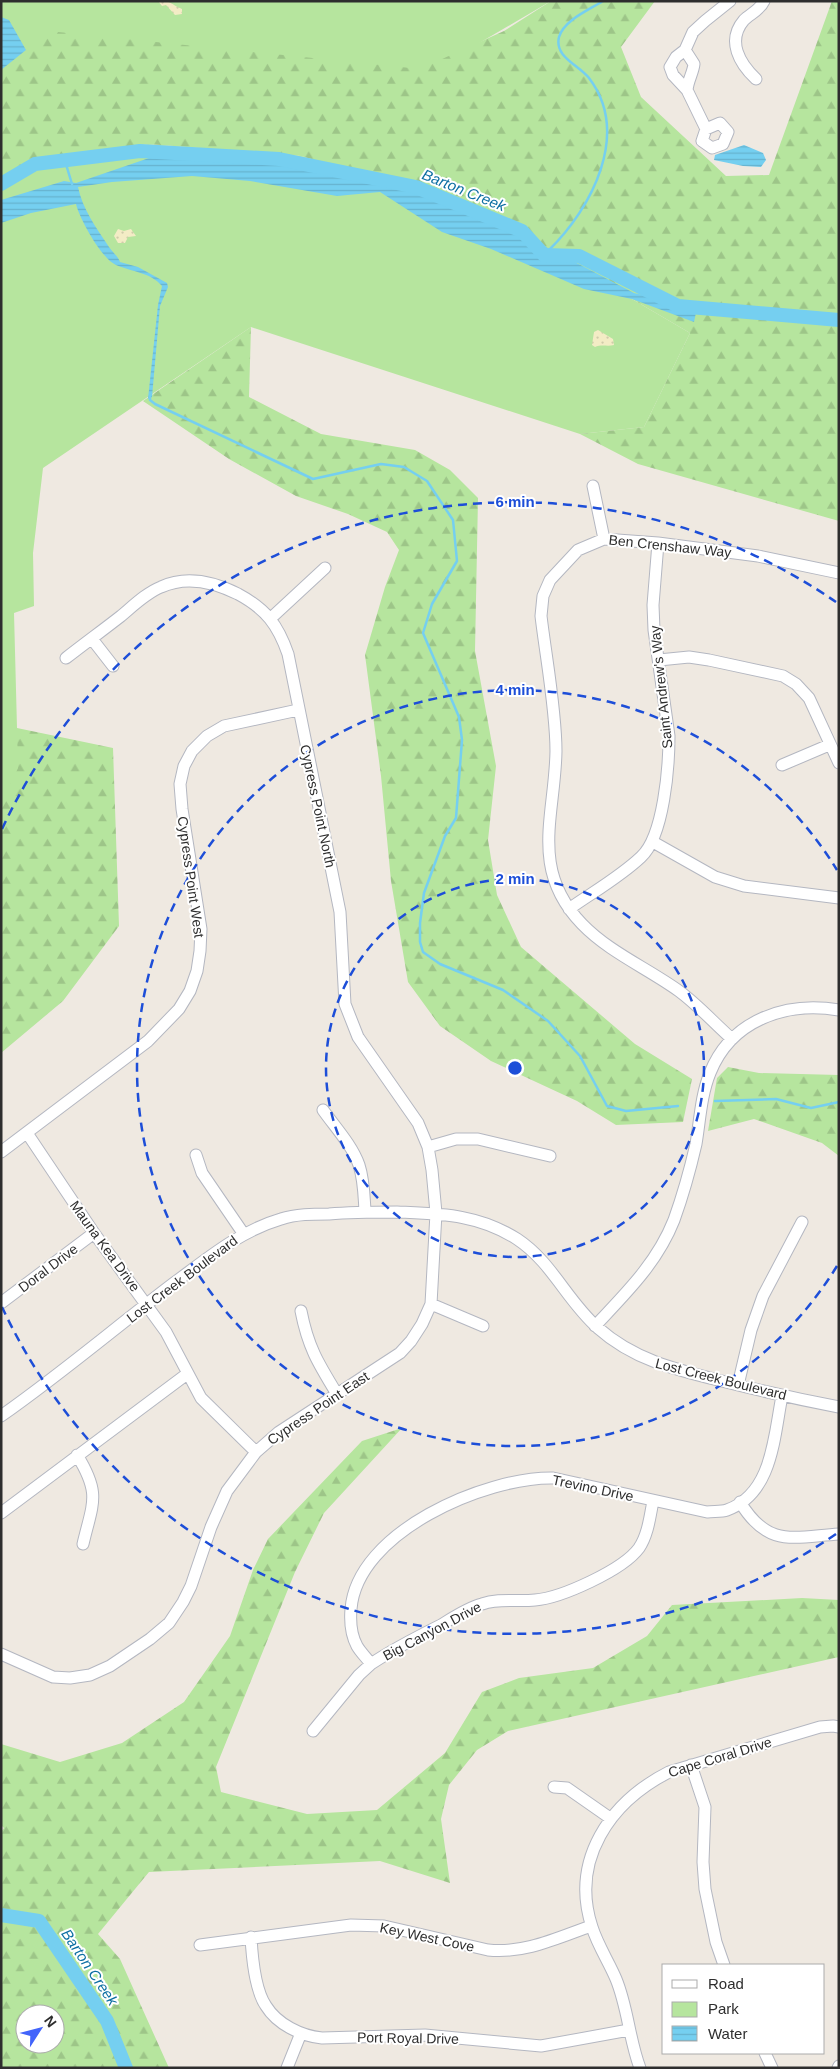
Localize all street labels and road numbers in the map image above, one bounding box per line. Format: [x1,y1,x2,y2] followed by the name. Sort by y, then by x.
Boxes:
[608,532,732,560] street label: Ben Crenshaw Way
[647,625,675,749] street label: Saint Andrew's Way
[297,743,339,869] street label: Cypress Point North
[175,815,207,939] street label: Cypress Point West
[67,1198,143,1295] street label: Mauna Kea Drive
[123,1232,241,1326] street label: Lost Creek Boulevard
[15,1240,81,1295] street label: Doral Drive
[654,1355,788,1403] street label: Lost Creek Boulevard
[264,1368,372,1448] street label: Cypress Point East
[551,1472,635,1504] street label: Trevino Drive
[380,1598,484,1664] street label: Big Canyon Drive
[666,1734,774,1780] street label: Cape Coral Drive
[378,1919,476,1955] street label: Key West Cove
[357,2029,459,2047] street label: Port Royal Drive

